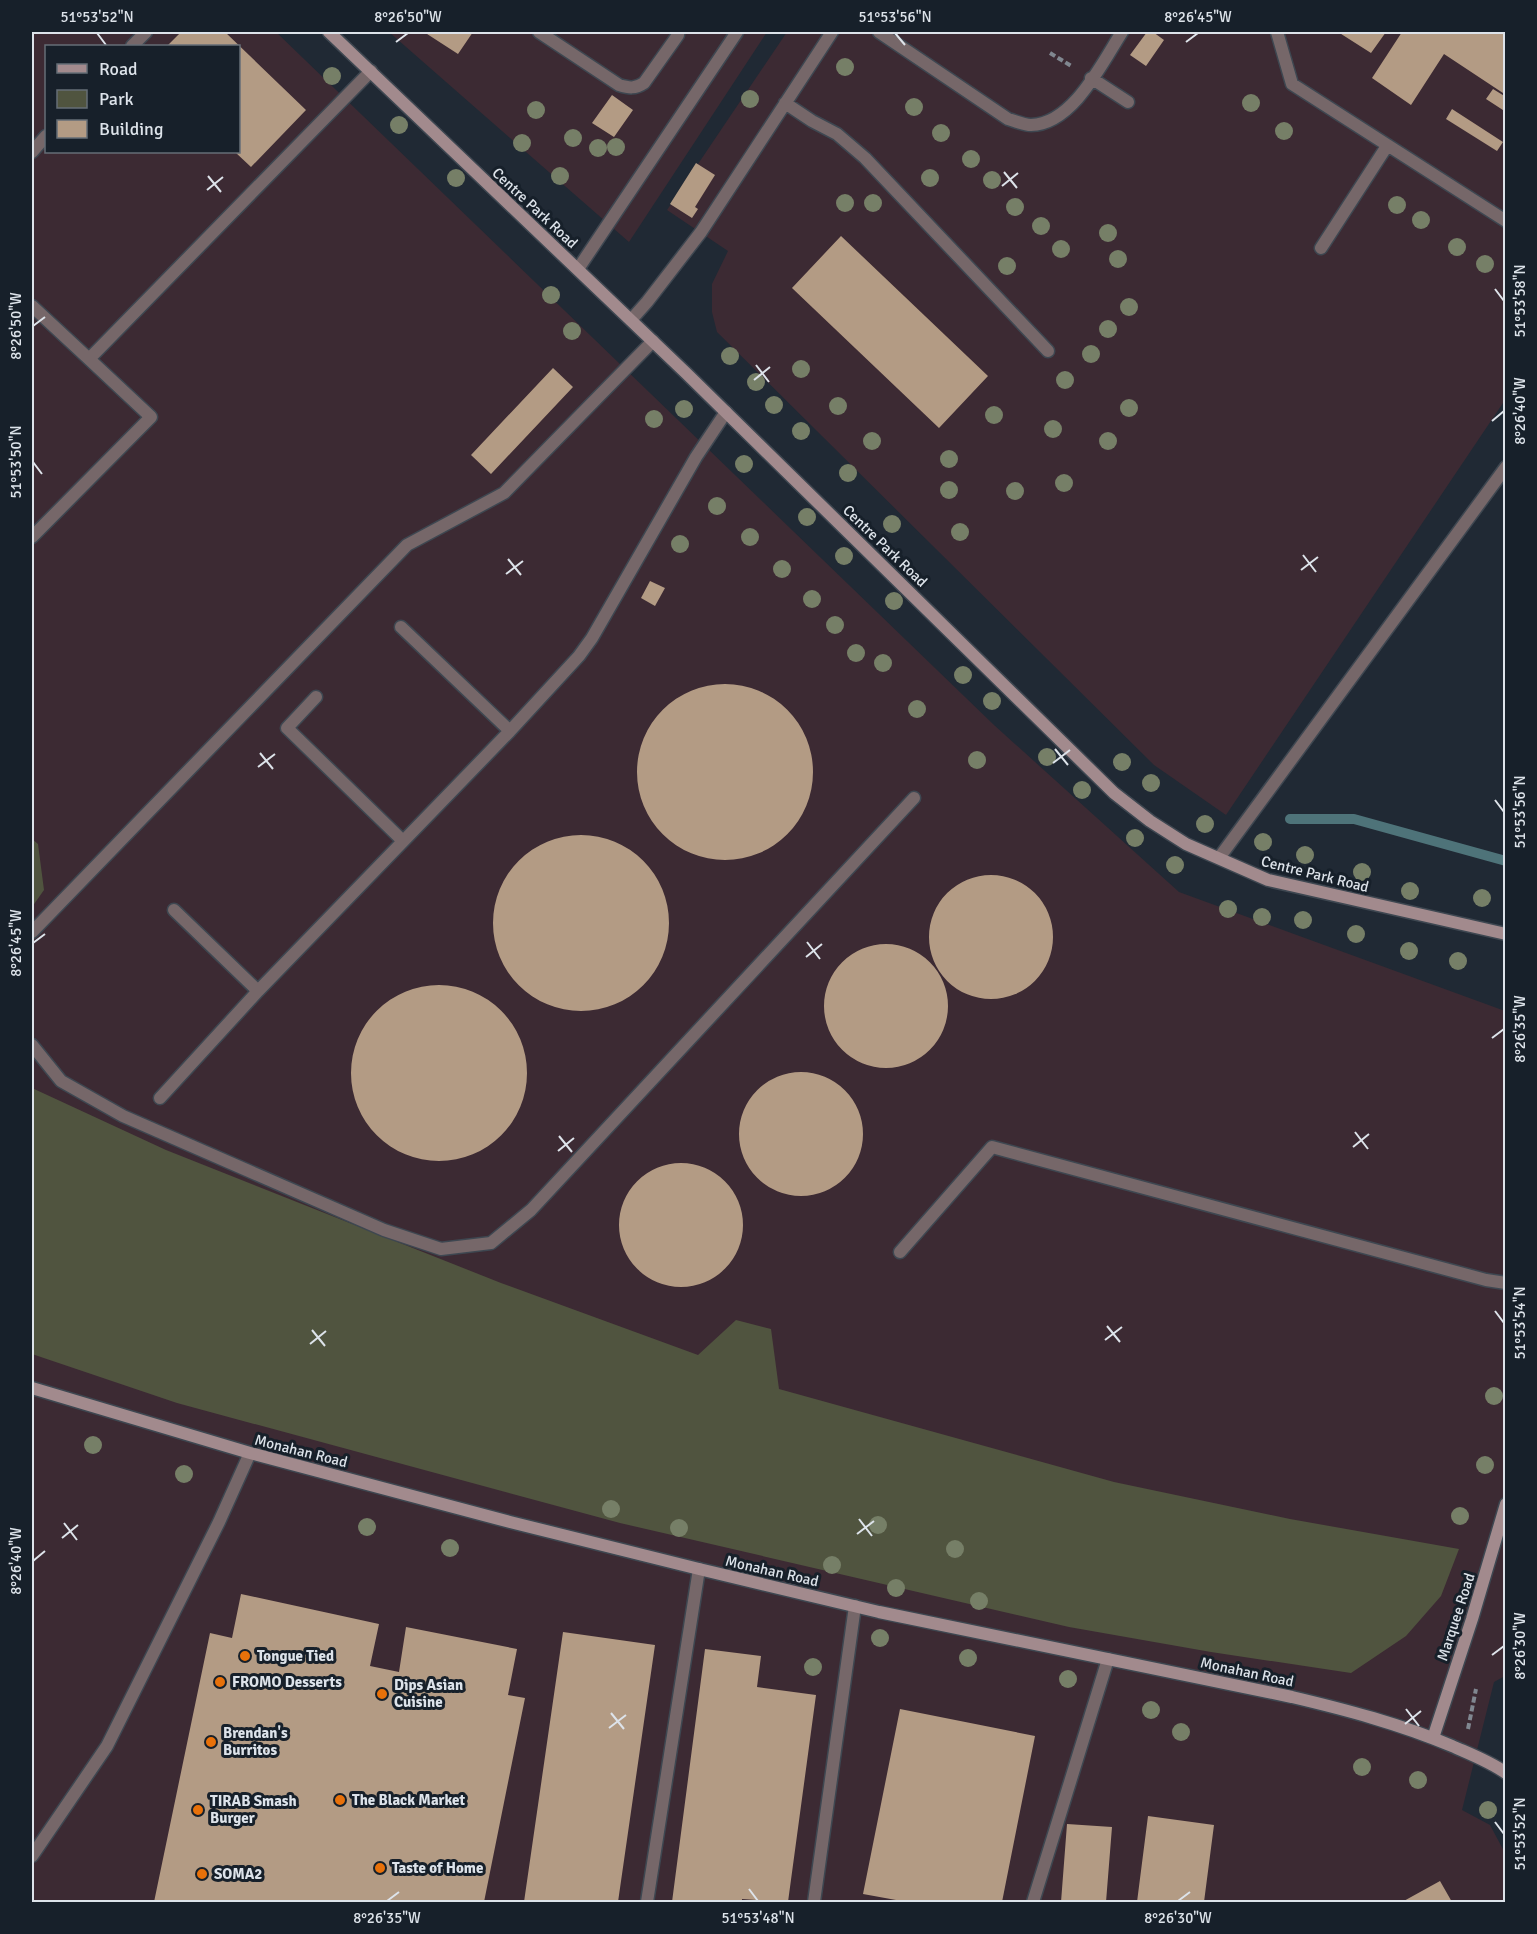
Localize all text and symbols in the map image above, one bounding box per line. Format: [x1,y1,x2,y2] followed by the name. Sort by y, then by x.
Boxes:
[60,8,134,26] text: 51°53'52"N
[374,8,442,26] text: 8°26'50"W
[858,8,932,26] text: 51°53'56"N
[1164,8,1232,26] text: 8°26'45"W
[45,45,240,153] legend
[99,58,138,80] text: Road
[99,88,134,110] text: Park
[99,118,163,140] text: Building
[489,164,581,252] street label: Centre Park Road
[1511,264,1529,338] text: 51°53'58"N
[7,292,25,360] text: 8°26'50"W
[1511,377,1529,445] text: 8°26'40"W
[7,425,25,499] text: 51°53'50"N
[839,501,931,591] street label: Centre Park Road
[1511,775,1529,849] text: 51°53'56"N
[1259,852,1371,896] street label: Centre Park Road
[7,909,25,977] text: 8°26'45"W
[1511,995,1529,1063] text: 8°26'35"W
[1511,1286,1529,1360] text: 51°53'54"N
[253,1431,349,1471] street label: Monahan Road
[7,1527,25,1595] text: 8°26'40"W
[724,1552,820,1590] street label: Monahan Road
[1433,1571,1479,1663] street label: Marquee Road
[1511,1612,1529,1680] text: 8°26'30"W
[257,1647,334,1665] place label: Tongue Tied
[238,1649,252,1663] marker: Tongue Tied
[1199,1653,1295,1691] street label: Monahan Road
[232,1673,342,1691] place label: FROMO Desserts
[213,1675,227,1689] marker: FROMO Desserts
[394,1676,463,1711] place label: Dips Asian Cuisine
[375,1687,389,1701] marker: Dips Asian Cuisine
[223,1724,288,1759] place label: Brendan's Burritos
[204,1735,218,1749] marker: Brendan's Burritos
[352,1791,466,1809] place label: The Black Market
[210,1792,297,1827] place label: TIRAB Smash Burger
[333,1793,347,1807] marker: The Black Market
[1511,1797,1529,1871] text: 51°53'52"N
[191,1803,205,1817] marker: TIRAB Smash Burger
[392,1859,483,1877] place label: Taste of Home
[373,1861,387,1875] marker: Taste of Home
[214,1865,262,1883] place label: SOMA2
[195,1867,209,1881] marker: SOMA2
[353,1909,421,1927] text: 8°26'35"W
[721,1909,795,1927] text: 51°53'48"N
[1144,1909,1212,1927] text: 8°26'30"W

